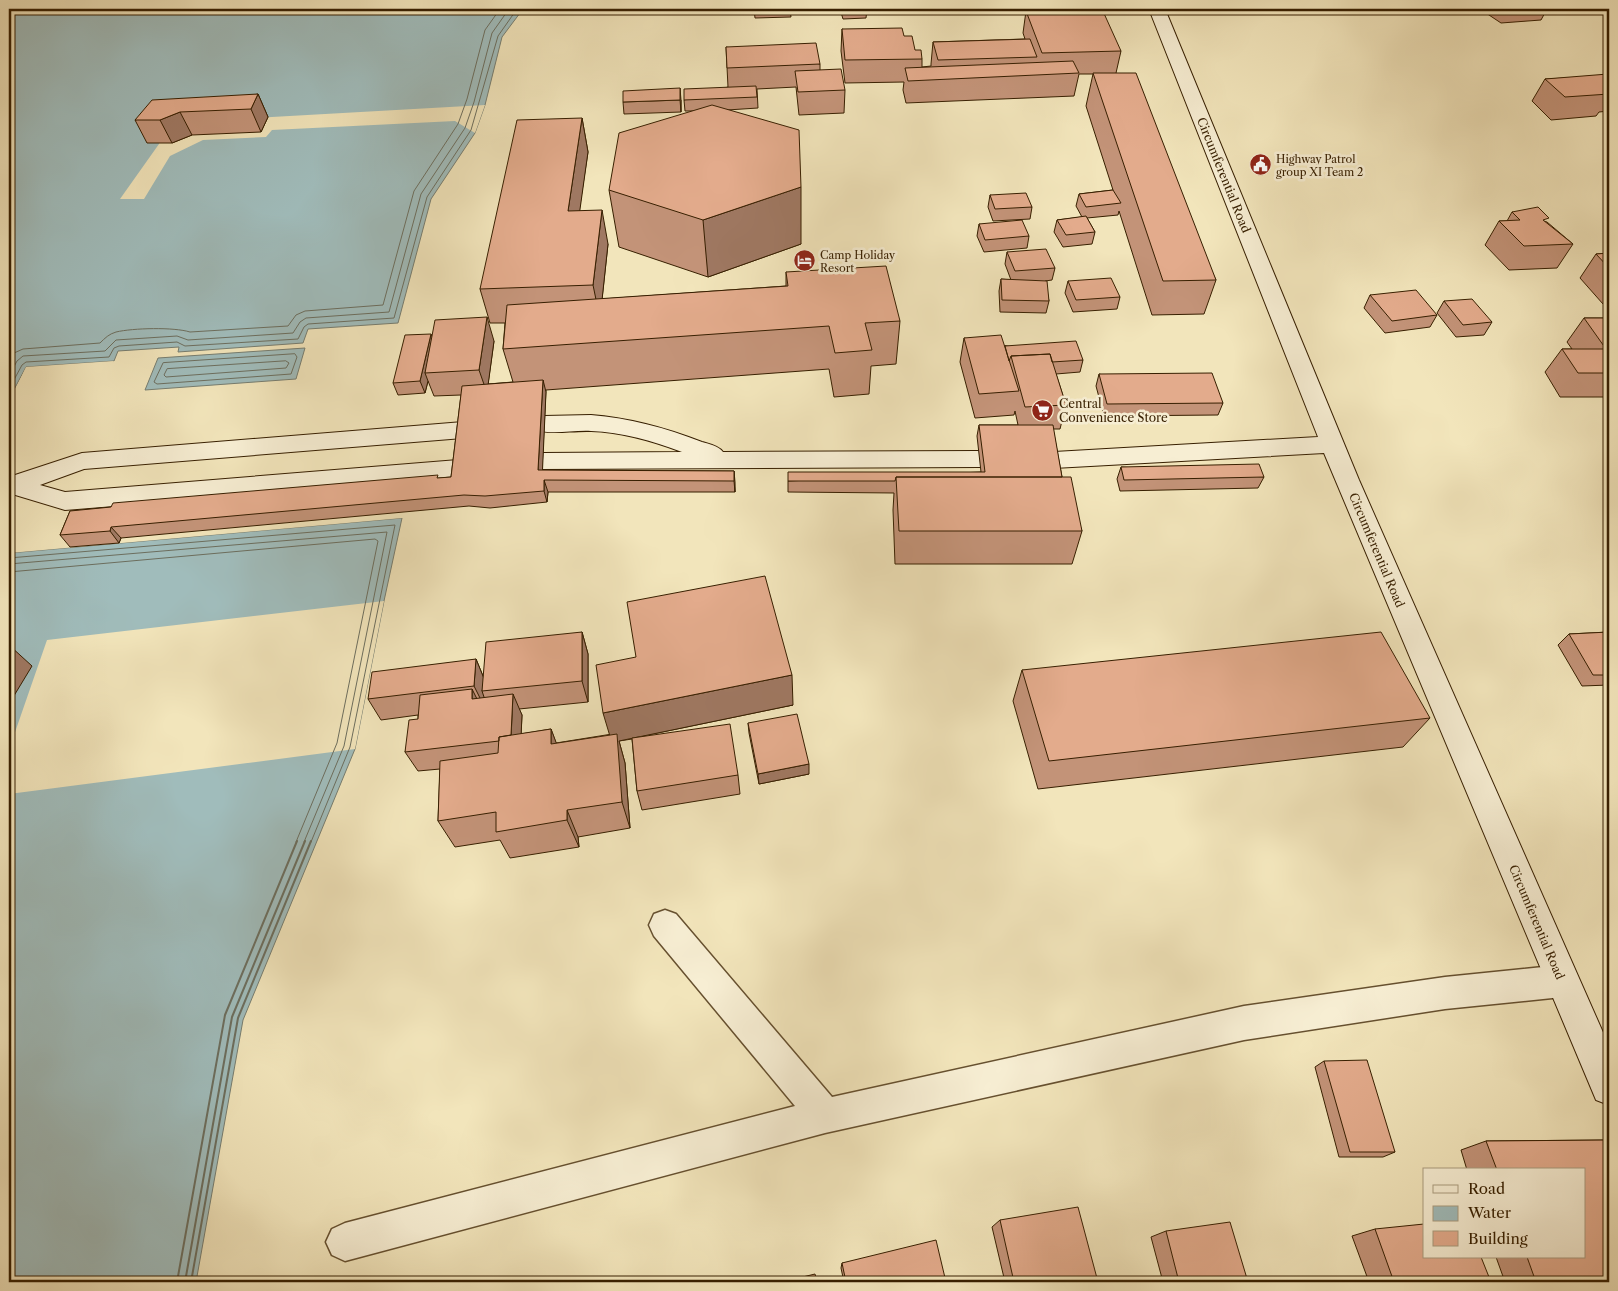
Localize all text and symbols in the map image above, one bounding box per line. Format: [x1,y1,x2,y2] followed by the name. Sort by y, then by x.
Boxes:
[1194,115,1254,236] street label: Circumferential Road
[1276,152,1363,179] place label: Highway Patrol group XI Team 2
[1248,153,1272,177] public building icon: Highway Patrol group XI Team 2
[820,248,896,275] place label: Camp Holiday Resort
[792,249,816,273] hotel icon: Camp Holiday Resort
[1059,396,1168,425] place label: Central Convenience Store
[1031,398,1055,422] supermarket icon: Central Convenience Store
[1346,490,1408,610] street label: Circumferential Road
[1506,862,1568,982] street label: Circumferential Road
[1423,1168,1586,1258] legend
[1468,1179,1505,1198] text: Road
[1467,1203,1512,1222] text: Water
[1468,1229,1528,1248] text: Building

